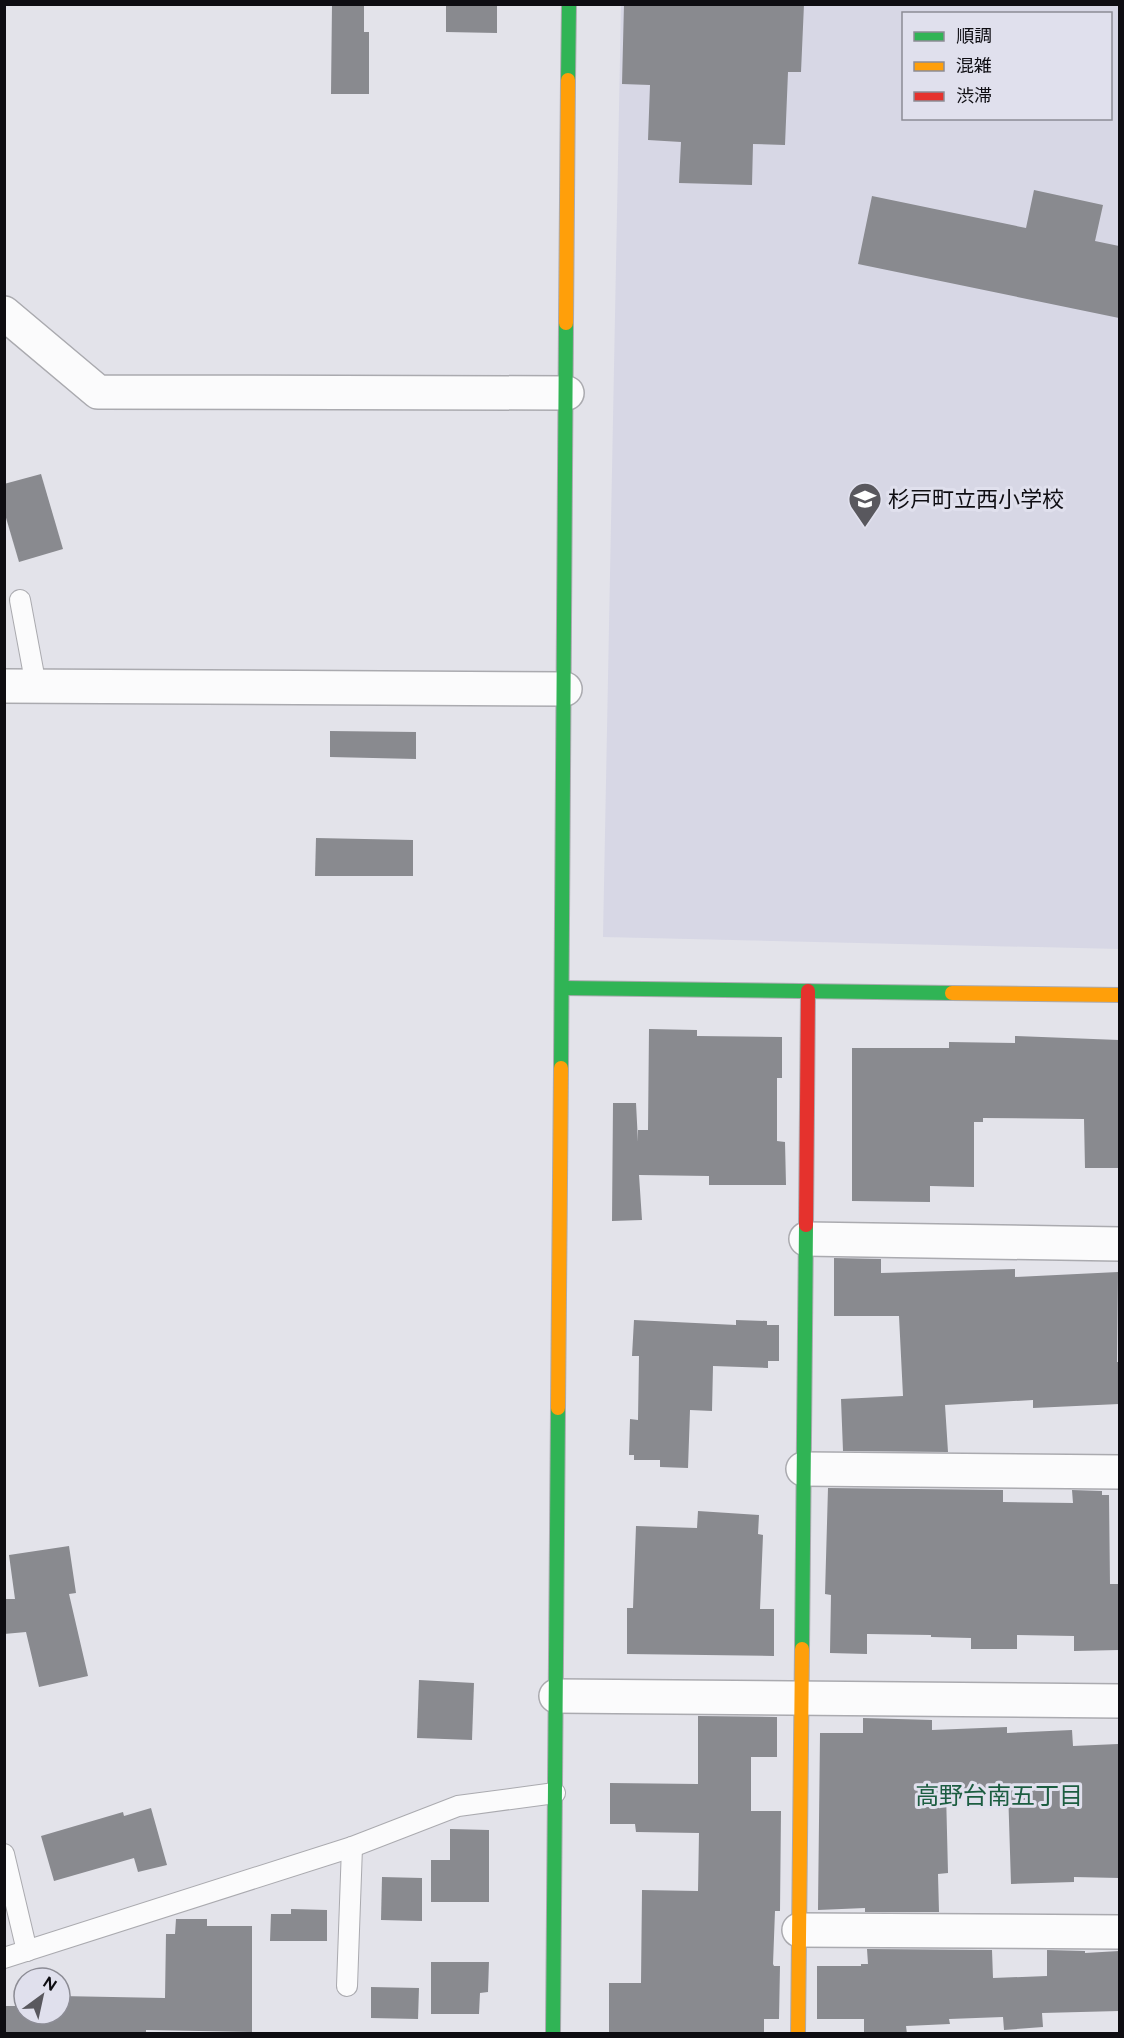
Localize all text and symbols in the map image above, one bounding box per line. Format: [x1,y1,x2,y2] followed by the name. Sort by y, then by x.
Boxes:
[902,12,1112,120] legend
[956,25,992,47] text: 順調
[956,55,992,77] text: 混雑
[956,85,992,107] text: 渋滞
[847,481,883,528] school or university icon: 杉戸町立西小学校
[888,486,1064,513] place label: 杉戸町立西小学校
[915,1781,1083,1810] district label: 高野台南五丁目
[12,1966,72,2026] north arrow
[40,1973,60,1995] text: N

